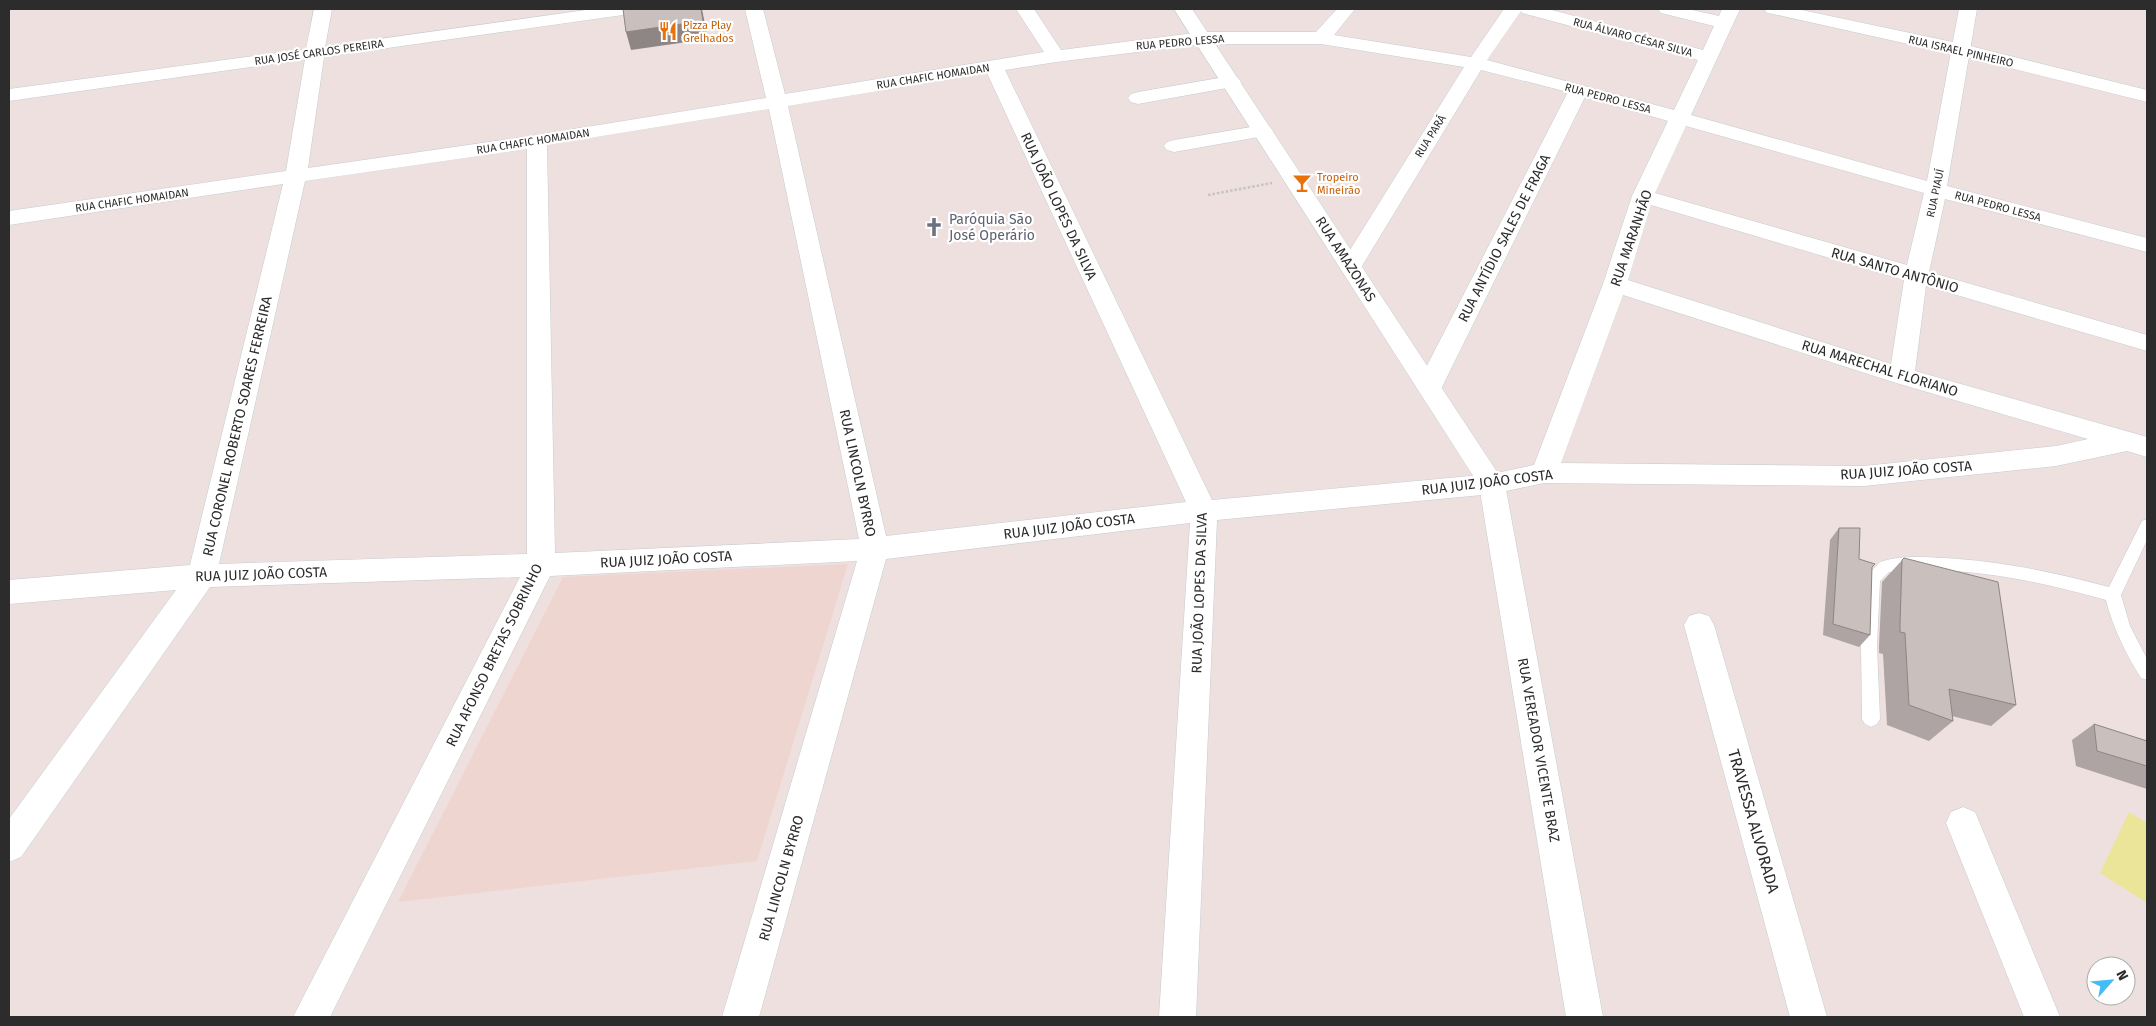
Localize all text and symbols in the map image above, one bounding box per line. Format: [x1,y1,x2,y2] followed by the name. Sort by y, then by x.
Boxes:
[1572,14,1695,60] street label: RUA ÁLVARO CÉSAR SILVA
[683,19,734,45] place label: Pizza Play Grelhados
[657,20,679,42] restaurant icon: Pizza Play Grelhados
[1135,32,1226,53] street label: RUA PEDRO LESSA
[1907,33,2015,70] street label: RUA ISRAEL PINHEIRO
[253,36,385,68] street label: RUA JOSÉ CARLOS PEREIRA
[875,61,991,92] street label: RUA CHAFIC HOMAIDAN
[1563,81,1653,116] street label: RUA PEDRO LESSA
[1411,111,1449,160] street label: RUA PARÁ
[475,126,591,157] street label: RUA CHAFIC HOMAIDAN
[1017,130,1100,283] street label: RUA JOÃO LOPES DA SILVA
[1454,151,1554,325] street label: RUA ANTÍDIO SALES DE FRAGA
[1923,167,1947,219] street label: RUA PIAUÍ
[1317,171,1360,197] place label: Tropeiro Mineirão
[1291,172,1313,194] bar icon: Tropeiro Mineirão
[74,186,190,215] street label: RUA CHAFIC HOMAIDAN
[1607,188,1656,289] street label: RUA MARANHÃO
[1953,189,2043,224] street label: RUA PEDRO LESSA
[949,211,1035,244] place label: Paróquia São José Operário
[1312,214,1380,305] street label: RUA AMAZONAS
[923,216,945,238] church icon: Paróquia São José Operário
[1829,243,1961,297] street label: RUA SANTO ANTÔNIO
[199,294,276,558] street label: RUA CORONEL ROBERTO SOARES FERREIRA
[1800,337,1960,400] street label: RUA MARECHAL FLORIANO
[836,408,879,538] street label: RUA LINCOLN BYRRO
[1840,457,1973,484] street label: RUA JUIZ JOÃO COSTA
[1420,466,1554,499] street label: RUA JUIZ JOÃO COSTA
[1002,510,1136,543] street label: RUA JUIZ JOÃO COSTA
[1188,512,1211,674] street label: RUA JOÃO LOPES DA SILVA
[600,548,732,571] street label: RUA JUIZ JOÃO COSTA
[443,561,546,750] street label: RUA AFONSO BRETAS SOBRINHO
[195,564,327,585] street label: RUA JUIZ JOÃO COSTA
[1514,657,1563,844] street label: RUA VEREADOR VICENTE BRAZ
[1724,747,1783,896] street label: TRAVESSA ALVORADA
[755,813,808,943] street label: RUA LINCOLN BYRRO
[2086,956,2136,1006] north arrow
[2112,967,2132,983] text: N

